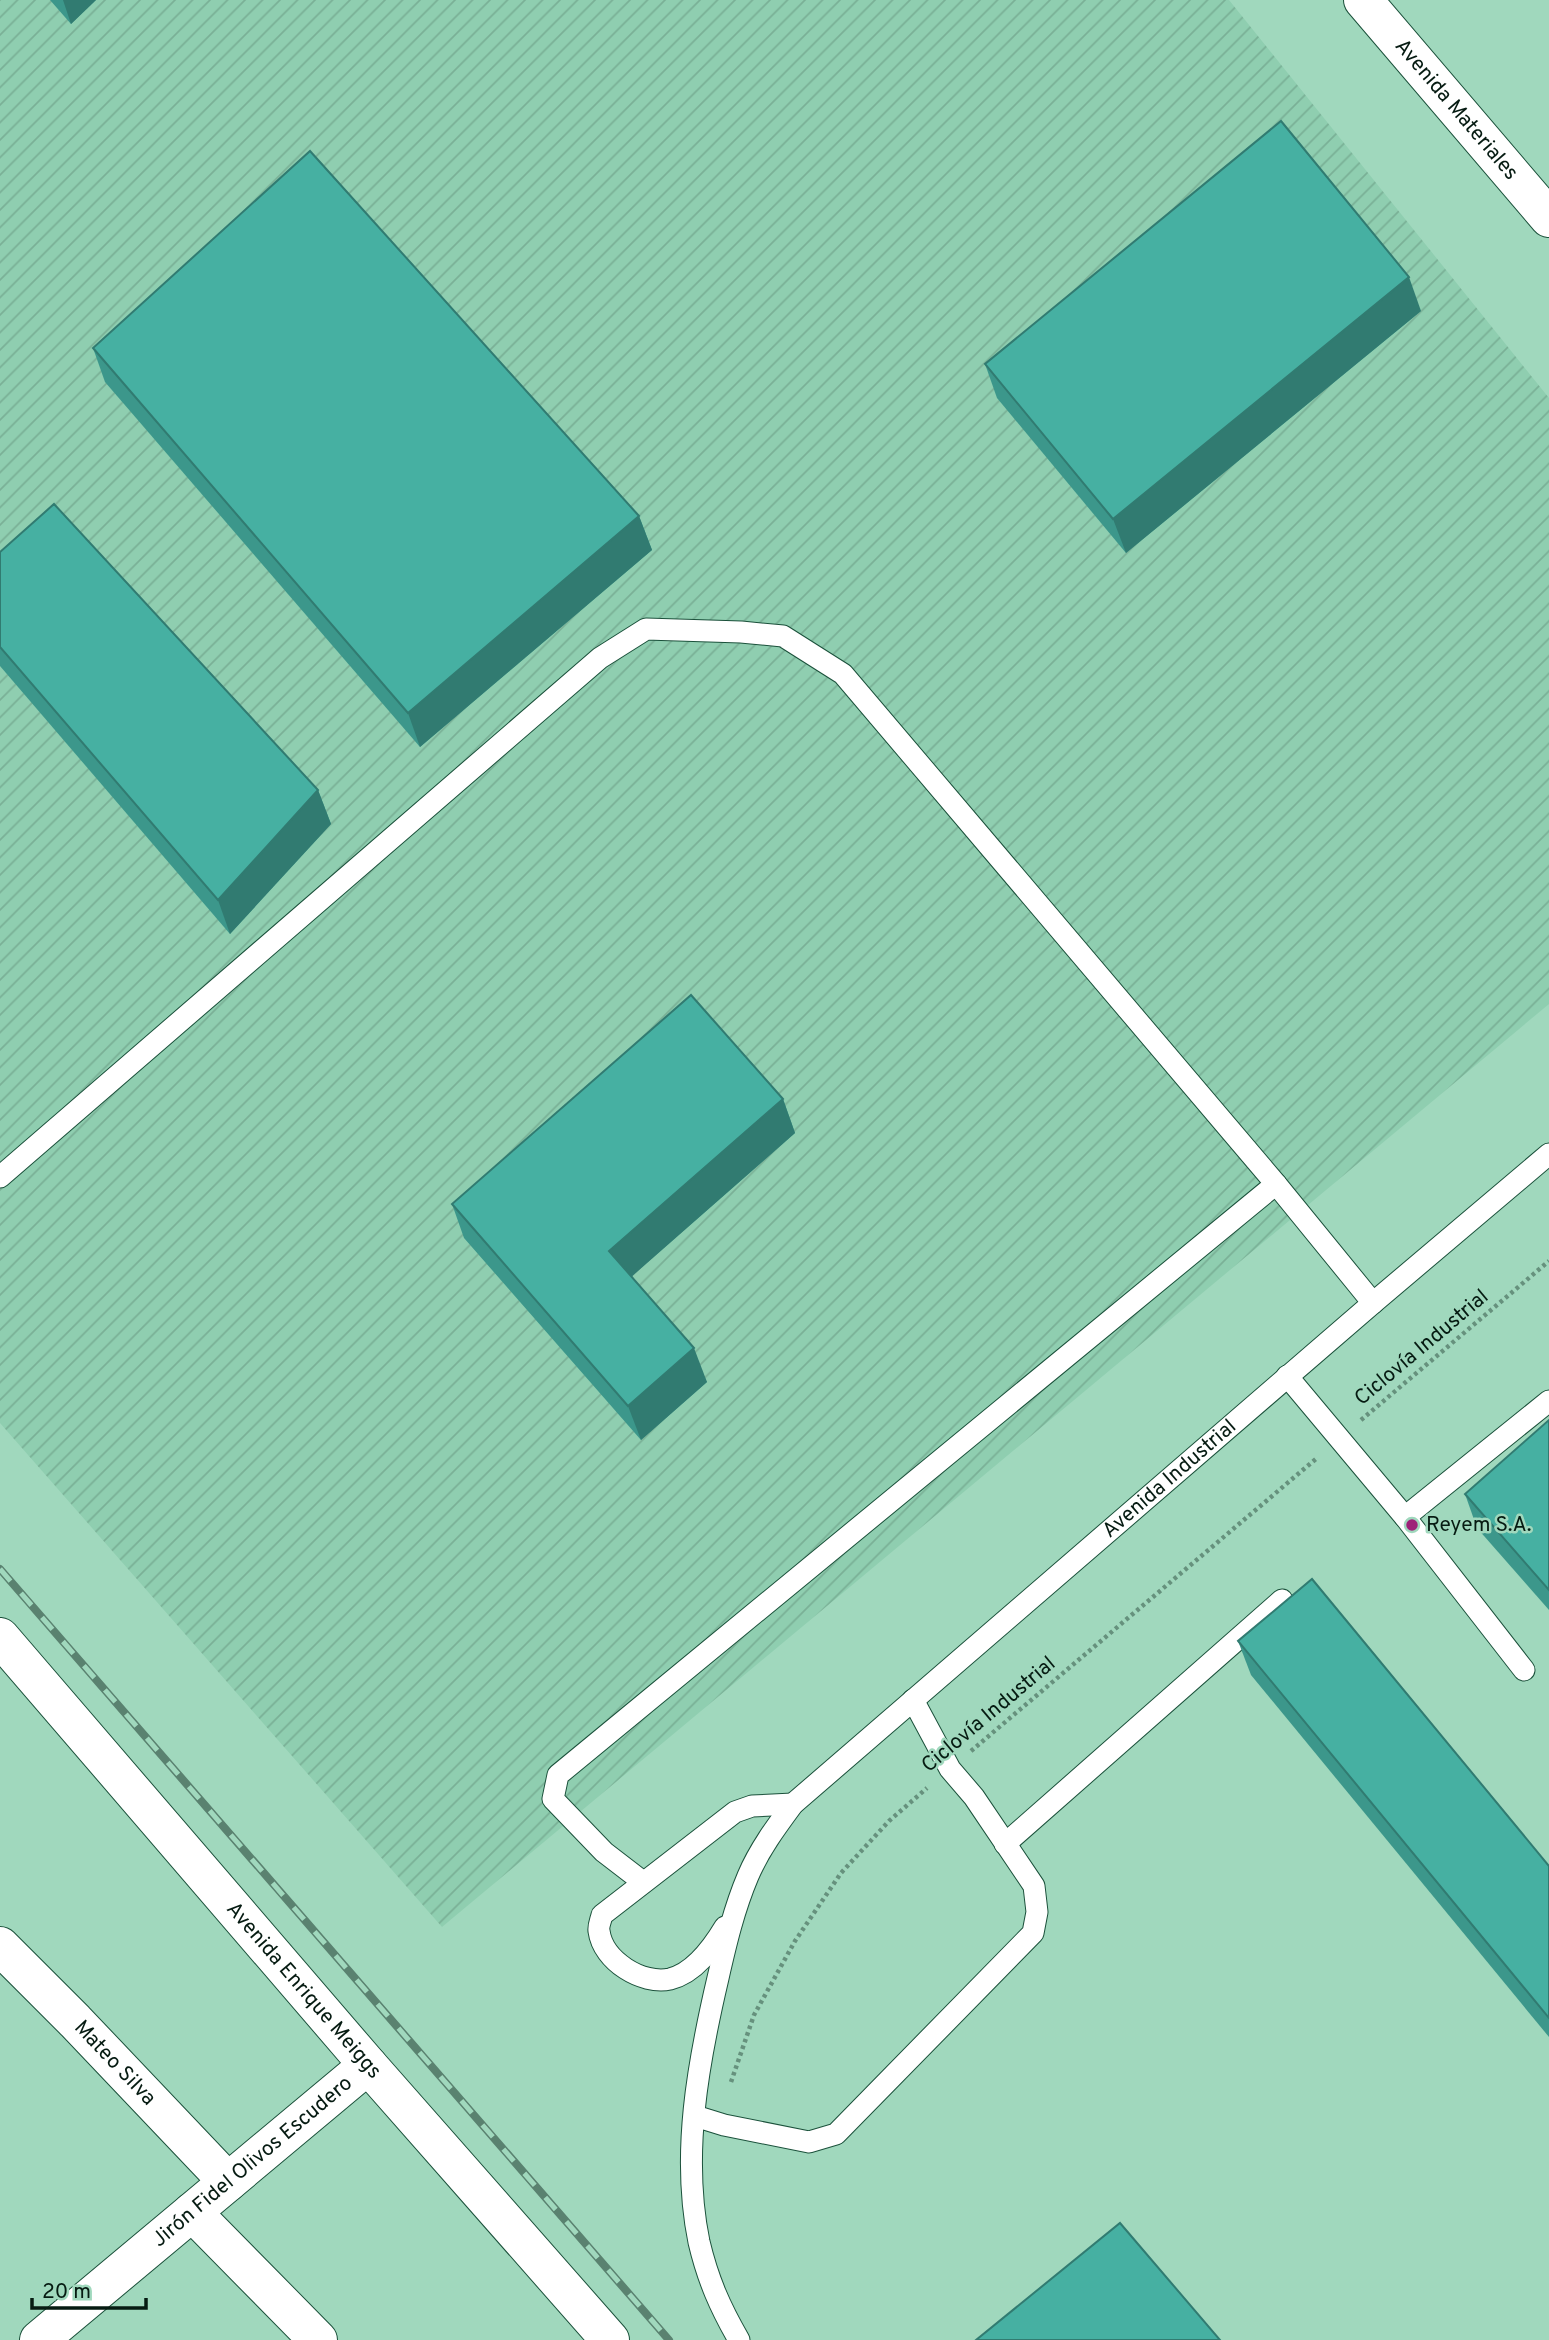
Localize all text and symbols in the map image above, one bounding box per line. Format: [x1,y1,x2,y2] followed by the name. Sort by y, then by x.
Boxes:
[1389,33,1524,186] street label: Avenida Materiales
[1349,1284,1495,1412] street label: Ciclovía Industrial
[1097,1413,1242,1544] street label: Avenida Industrial
[1426,1512,1531,1539] place label: Reyem S.A.
[1404,1517,1420,1533] marker: Reyem S.A.
[916,1651,1062,1779] street label: Ciclovía Industrial
[220,1896,387,2085] street label: Avenida Enrique Meiggs
[68,2015,162,2111] street label: Mateo Silva
[146,2070,358,2253] street label: Jirón Fidel Olivos Escudero
[32,2266,145,2310] scale bar
[42,2279,91,2306] text: 20 m

